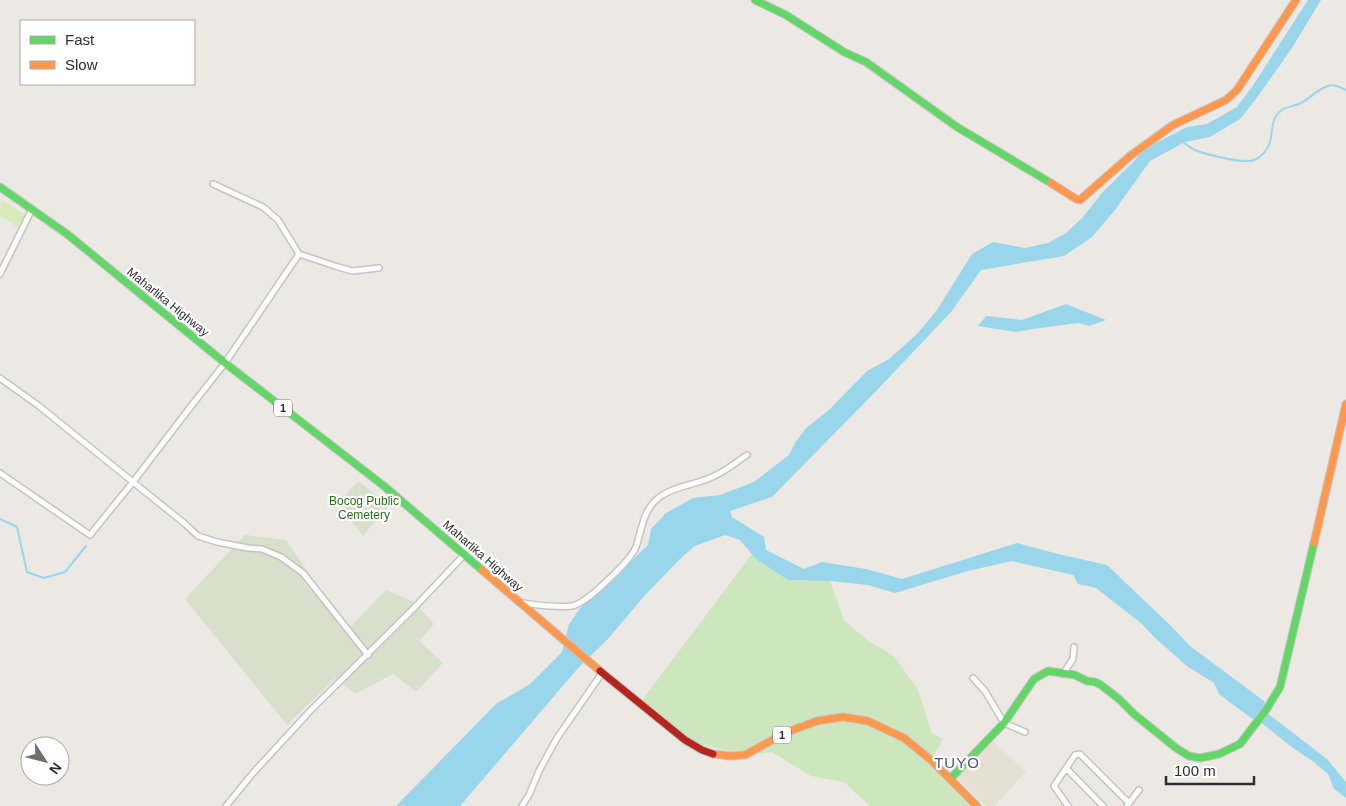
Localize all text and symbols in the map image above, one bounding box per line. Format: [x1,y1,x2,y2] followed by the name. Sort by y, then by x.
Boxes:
[20,20,195,85] legend
[65,31,95,48] text: Fast
[65,56,98,73] text: Slow
[124,265,212,339] street label: Maharlika Highway
[274,399,292,416] road number: 1
[329,494,399,522] park label: Bocog Public Cemetery
[440,517,526,595] street label: Maharlika Highway
[773,726,791,744] road number: 1
[20,736,70,786] north arrow
[934,754,980,771] district label: TUYO
[1166,754,1254,786] scale bar
[46,760,65,777] text: N
[1174,762,1216,779] text: 100 m

